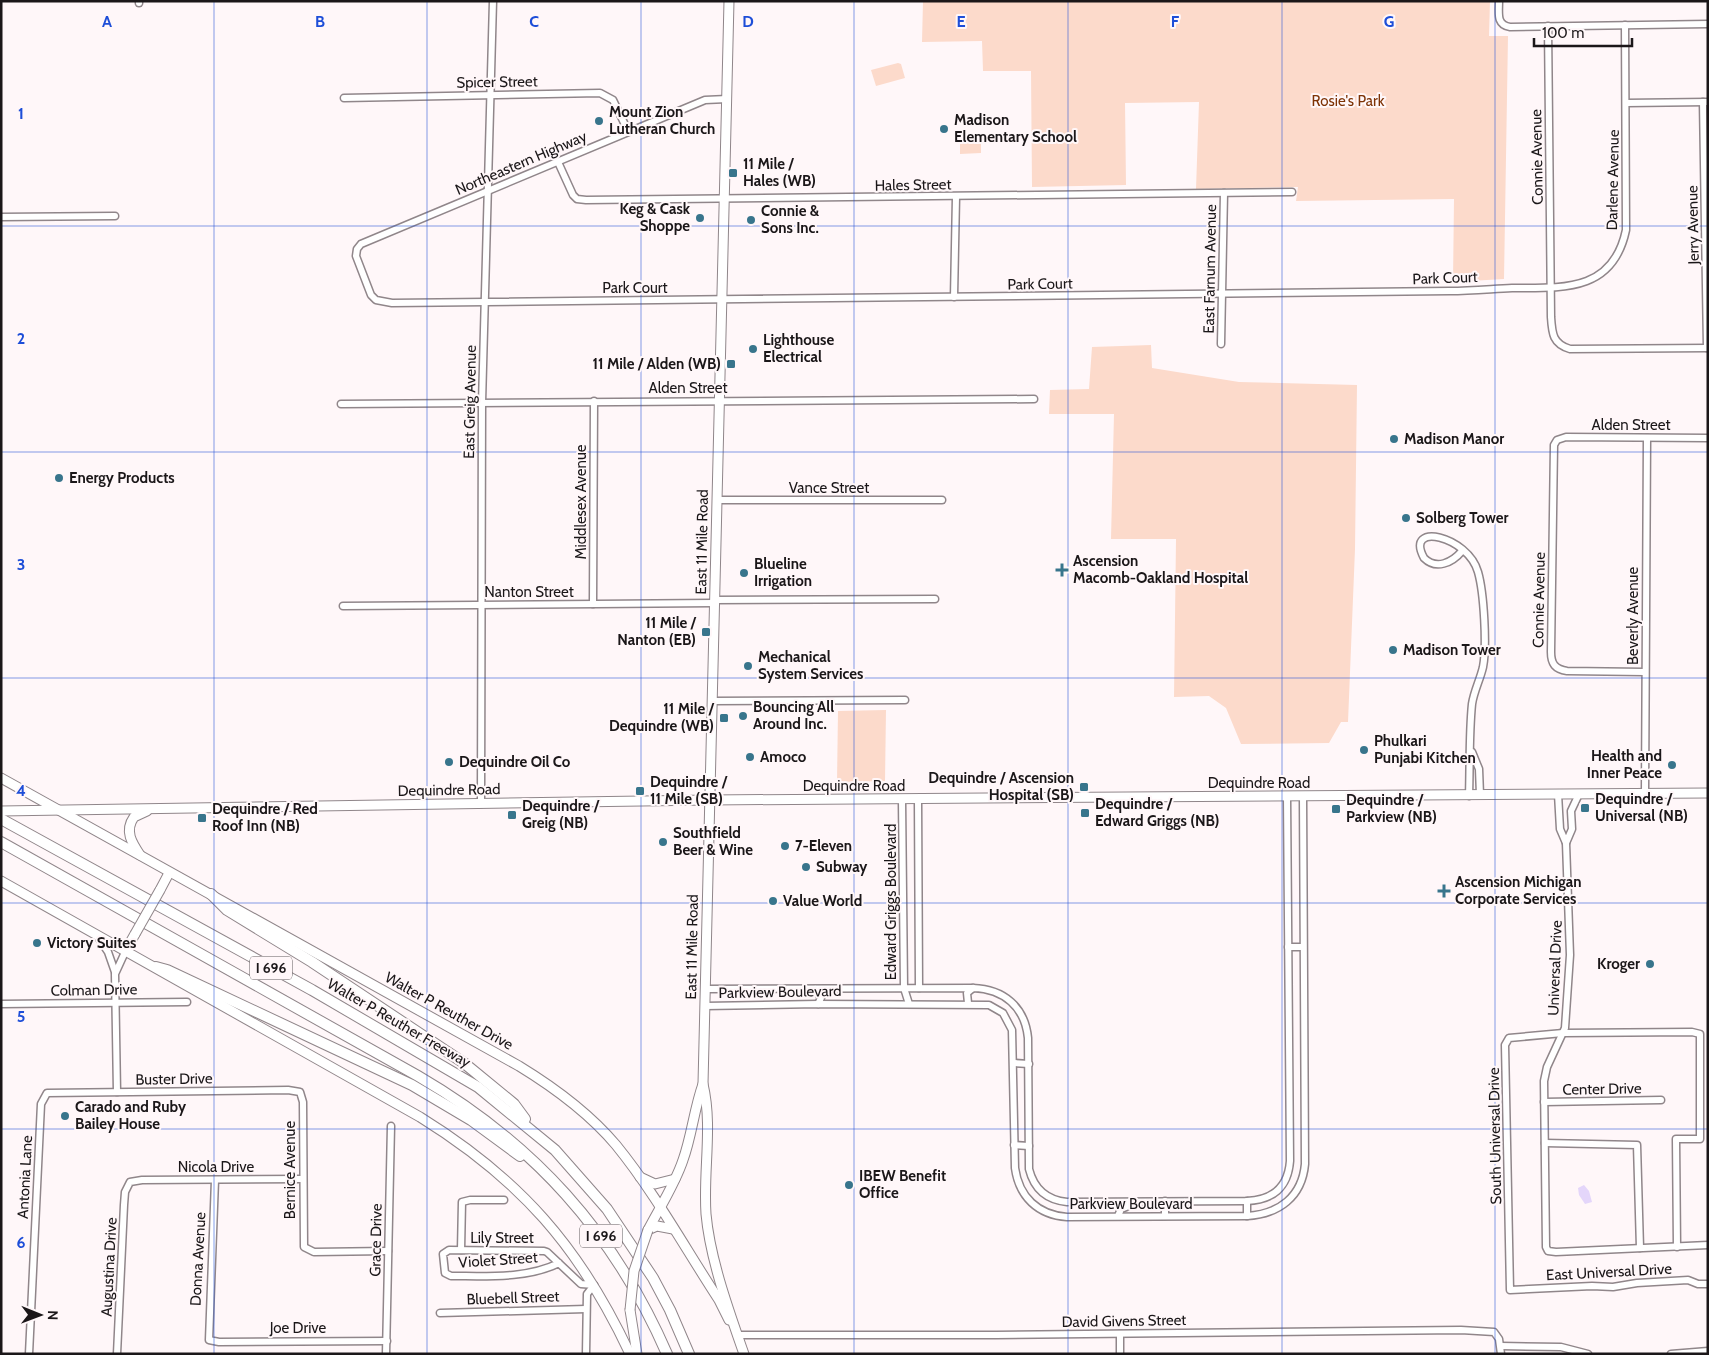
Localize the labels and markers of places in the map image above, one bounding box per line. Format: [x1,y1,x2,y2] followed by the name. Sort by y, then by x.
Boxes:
[609,103,715,138] place label: Mount Zion Lutheran Church
[954,111,1077,146] place label: Madison Elementary School
[593,115,605,127] marker: Mount Zion Lutheran Church
[938,123,950,135] marker: Madison Elementary School
[743,155,816,190] place label: 11 Mile / Hales (WB)
[727,167,739,179] marker: 11 Mile / Hales (WB)
[620,200,691,235] place label: Keg & Cask Shoppe
[761,202,820,237] place label: Connie & Sons Inc.
[694,212,706,224] marker: Keg & Cask Shoppe
[745,214,757,226] marker: Connie & Sons Inc.
[763,331,834,366] place label: Lighthouse Electrical
[747,343,759,355] marker: Lighthouse Electrical
[592,355,721,373] place label: 11 Mile / Alden (WB)
[725,358,737,370] marker: 11 Mile / Alden (WB)
[1404,430,1504,448] place label: Madison Manor
[1388,433,1400,445] marker: Madison Manor
[69,469,175,487] place label: Energy Products
[53,472,65,484] marker: Energy Products
[1416,509,1508,527] place label: Solberg Tower
[1400,512,1412,524] marker: Solberg Tower
[1073,552,1248,587] place label: Ascension Macomb-Oakland Hospital
[754,555,812,590] place label: Blueline Irrigation
[1055,563,1069,577] marker: Ascension Macomb-Oakland Hospital
[738,567,750,579] marker: Blueline Irrigation
[617,614,697,649] place label: 11 Mile / Nanton (EB)
[700,626,712,638] marker: 11 Mile / Nanton (EB)
[1403,641,1501,659] place label: Madison Tower
[1387,644,1399,656] marker: Madison Tower
[758,648,863,683] place label: Mechanical System Services
[742,660,754,672] marker: Mechanical System Services
[753,698,834,733] place label: Bouncing All Around Inc.
[609,700,715,735] place label: 11 Mile / Dequindre (WB)
[737,710,749,722] marker: Bouncing All Around Inc.
[718,712,730,724] marker: 11 Mile / Dequindre (WB)
[1374,732,1476,767] place label: Phulkari Punjabi Kitchen
[1358,744,1370,756] marker: Phulkari Punjabi Kitchen
[1587,747,1662,782] place label: Health and Inner Peace
[760,748,807,766] place label: Amoco
[744,751,756,763] marker: Amoco
[459,753,571,771] place label: Dequindre Oil Co
[443,756,455,768] marker: Dequindre Oil Co
[1666,759,1678,771] marker: Health and Inner Peace
[928,769,1074,804] place label: Dequindre / Ascension Hospital (SB)
[650,773,728,808] place label: Dequindre / 11 Mile (SB)
[1078,781,1090,793] marker: Dequindre / Ascension Hospital (SB)
[634,785,646,797] marker: Dequindre / 11 Mile (SB)
[1595,790,1688,825] place label: Dequindre / Universal (NB)
[1346,791,1437,826] place label: Dequindre / Parkview (NB)
[1095,795,1220,830] place label: Dequindre / Edward Griggs (NB)
[522,797,600,832] place label: Dequindre / Greig (NB)
[212,800,318,835] place label: Dequindre / Red Roof Inn (NB)
[1579,802,1591,814] marker: Dequindre / Universal (NB)
[1330,803,1342,815] marker: Dequindre / Parkview (NB)
[1079,807,1091,819] marker: Dequindre / Edward Griggs (NB)
[506,809,518,821] marker: Dequindre / Greig (NB)
[196,812,208,824] marker: Dequindre / Red Roof Inn (NB)
[673,824,753,859] place label: Southfield Beer & Wine
[657,836,669,848] marker: Southfield Beer & Wine
[795,837,852,855] place label: 7-Eleven
[779,840,791,852] marker: 7-Eleven
[816,858,868,876] place label: Subway
[800,861,812,873] marker: Subway
[1455,873,1582,908] place label: Ascension Michigan Corporate Services
[1437,884,1451,898] marker: Ascension Michigan Corporate Services
[783,892,862,910] place label: Value World
[767,895,779,907] marker: Value World
[47,934,136,952] place label: Victory Suites
[31,937,43,949] marker: Victory Suites
[1597,955,1640,973] place label: Kroger
[1644,958,1656,970] marker: Kroger
[75,1098,187,1133] place label: Carado and Ruby Bailey House
[59,1110,71,1122] marker: Carado and Ruby Bailey House
[859,1167,946,1202] place label: IBEW Benefit Office
[843,1179,855,1191] marker: IBEW Benefit Office

